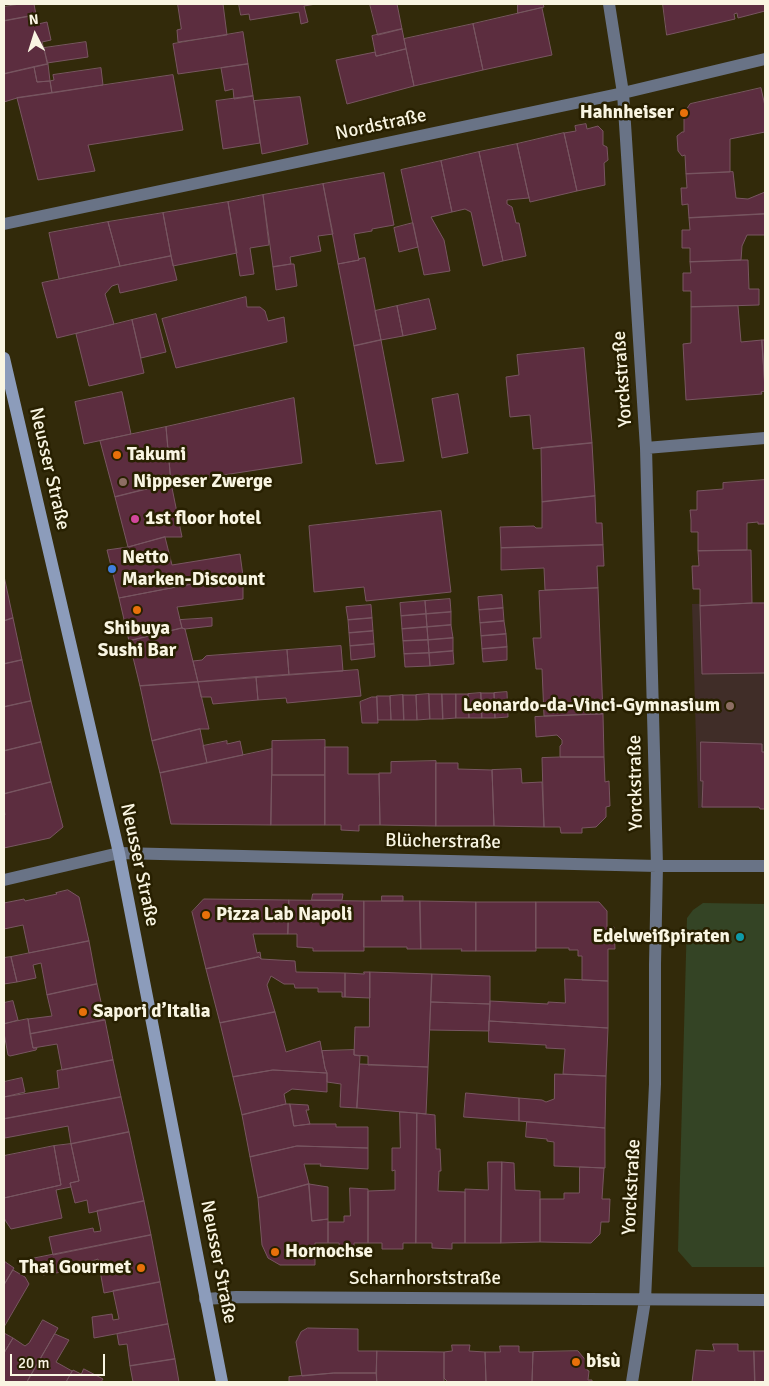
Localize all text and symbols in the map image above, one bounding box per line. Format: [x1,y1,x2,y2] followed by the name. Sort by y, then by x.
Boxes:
[10,10,60,60] north arrow
[28,11,39,28] text: N
[580,102,674,124] place label: Hahnheiser
[333,104,429,146] street label: Nordstraße
[678,107,690,119] marker: Hahnheiser
[608,330,638,428] street label: Yorckstraße
[24,405,74,533] street label: Neusser Straße
[127,444,186,466] place label: Takumi
[111,449,123,461] marker: Takumi
[133,471,273,493] place label: Nippeser Zwerge
[117,476,129,488] marker: Nippeser Zwerge
[145,508,261,530] place label: 1st floor hotel
[129,513,141,525] marker: 1st floor hotel
[122,547,265,591] place label: Netto Marken-Discount
[106,563,118,575] marker: Netto Marken-Discount
[131,604,143,616] marker: Shibuya Sushi Bar
[98,618,176,662] place label: Shibuya Sushi Bar
[463,695,720,717] place label: Leonardo-da-Vinci-Gymnasium
[724,700,736,712] marker: Leonardo-da-Vinci-Gymnasium
[624,735,648,831] street label: Yorckstraße
[115,801,163,929] street label: Neusser Straße
[385,830,501,854] street label: Blücherstraße
[216,904,352,926] place label: Pizza Lab Napoli
[200,909,212,921] marker: Pizza Lab Napoli
[592,926,730,948] place label: Edelweißpiraten
[734,931,746,943] marker: Edelweißpiraten
[93,1001,211,1023] place label: Sapori d’Italia
[77,1006,89,1018] marker: Sapori d’Italia
[618,1138,646,1236] street label: Yorckstraße
[195,1198,241,1326] street label: Neusser Straße
[285,1241,373,1263] place label: Hornochse
[269,1246,281,1258] marker: Hornochse
[19,1257,131,1279] place label: Thai Gourmet
[135,1262,147,1274] marker: Thai Gourmet
[349,1268,501,1290] street label: Scharnhorststraße
[12,1344,108,1376] scale bar
[586,1351,621,1373] place label: bisù
[18,1354,49,1372] text: 20 m
[570,1356,582,1368] marker: bisù

